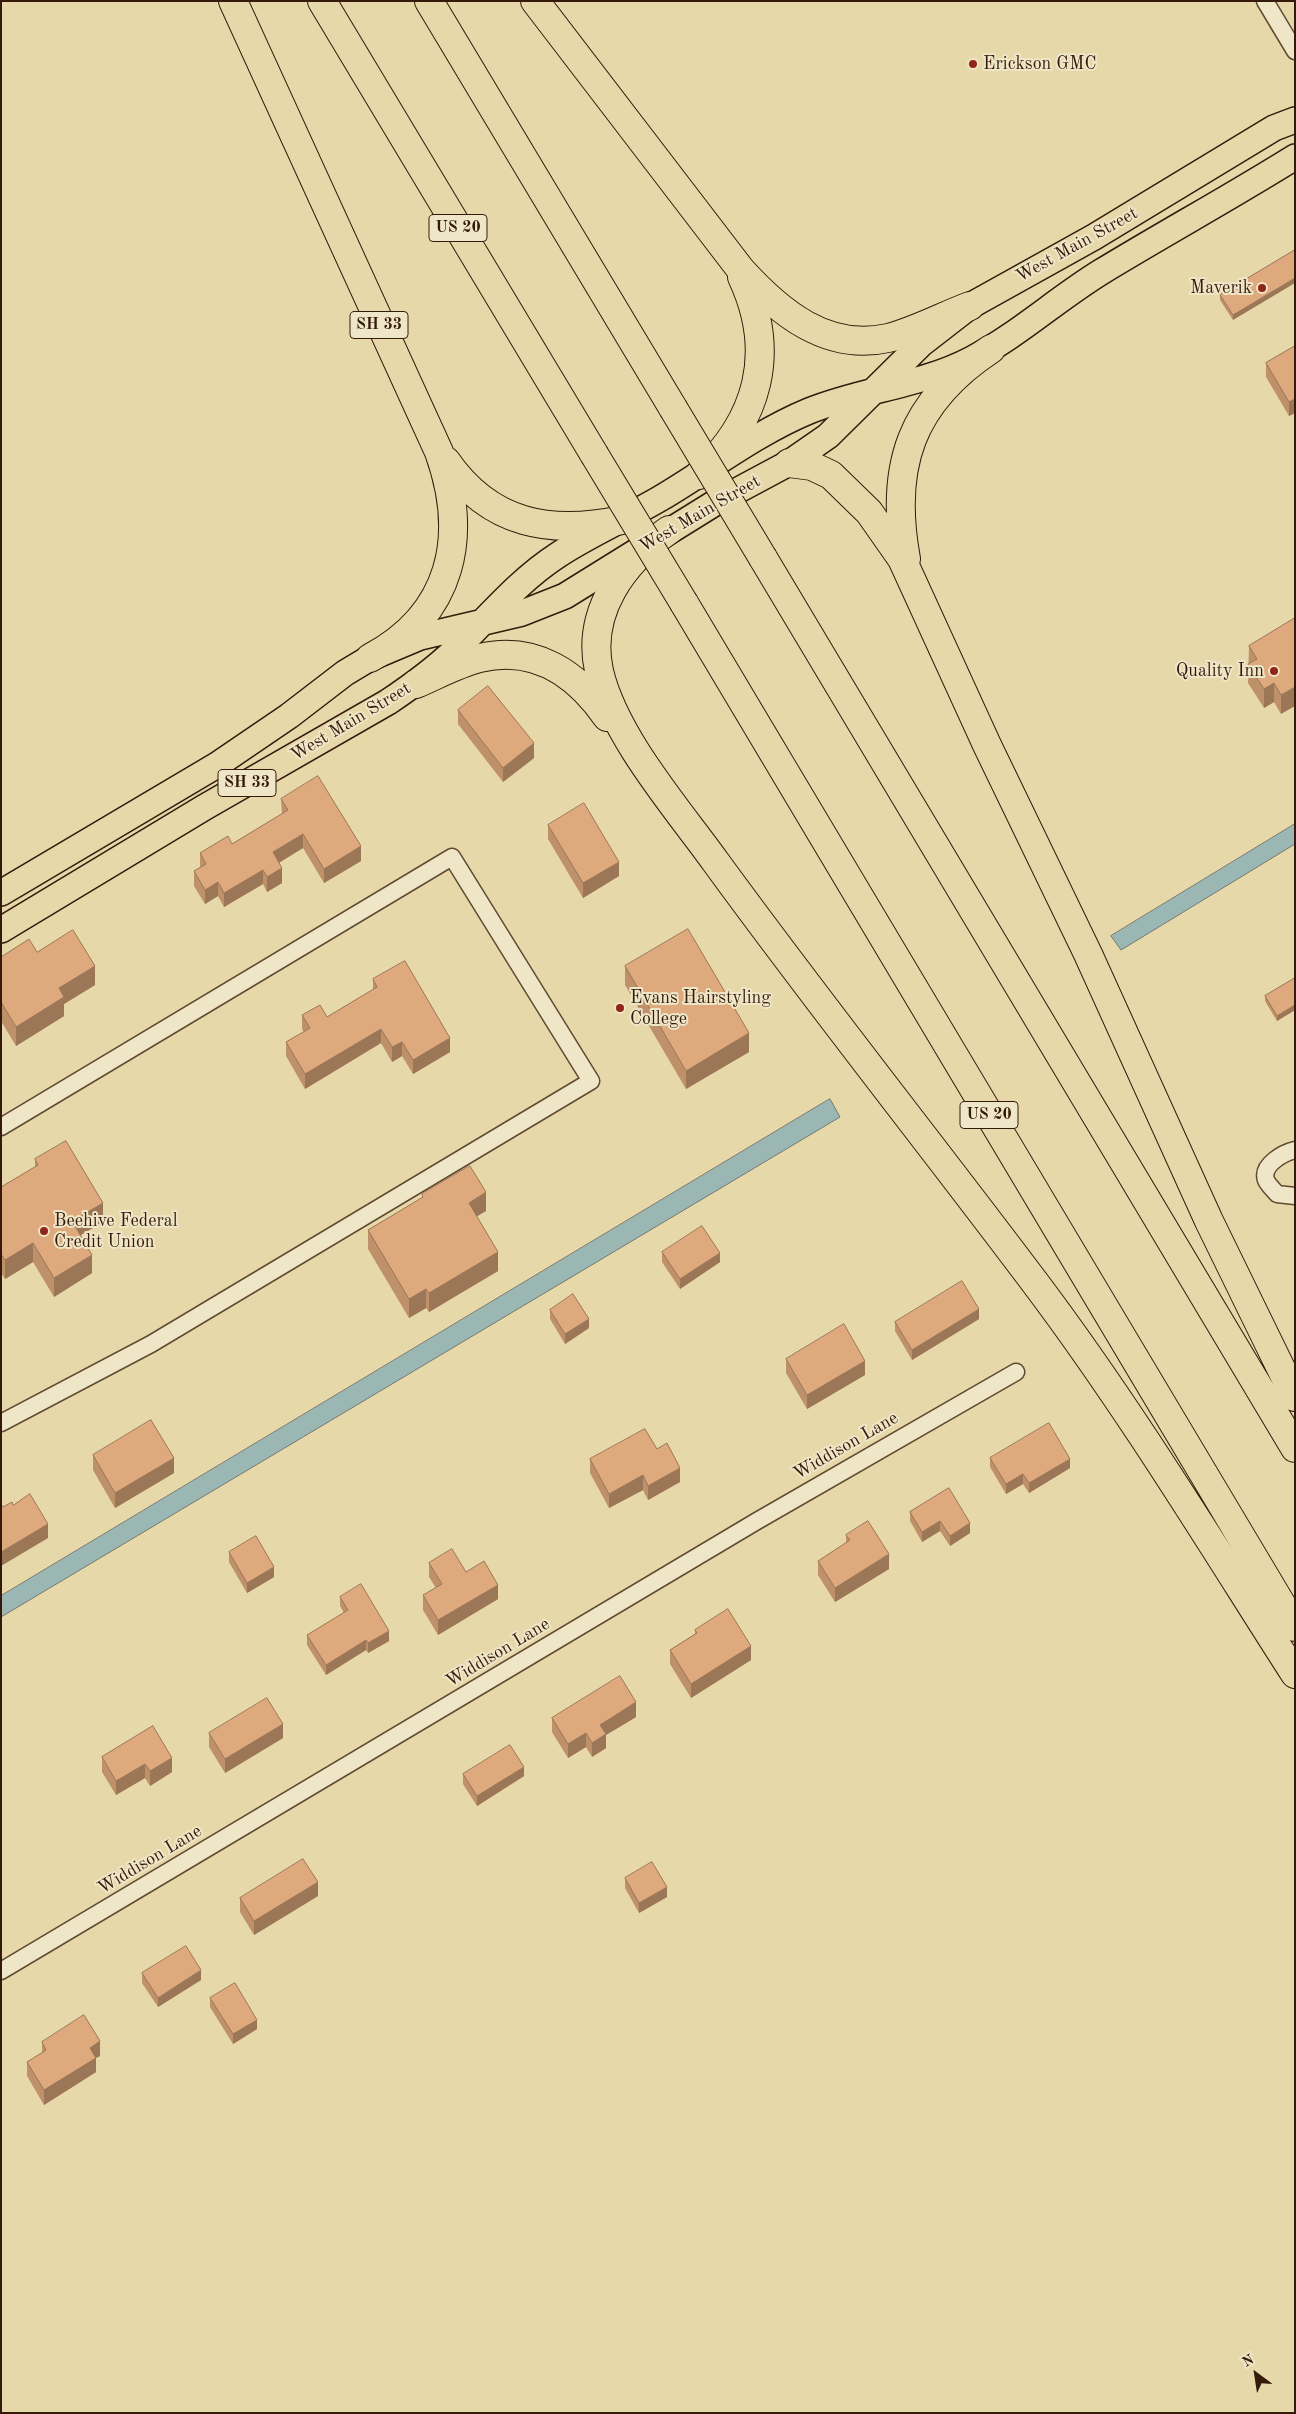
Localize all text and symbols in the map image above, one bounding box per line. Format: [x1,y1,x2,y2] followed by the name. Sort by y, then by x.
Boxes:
[983,53,1096,75] place label: Erickson GMC
[967,58,979,70] marker: Erickson GMC
[1012,203,1142,287] street label: West Main Street
[429,214,487,242] road number: US 20
[1190,277,1252,299] place label: Maverik
[1256,282,1268,294] marker: Maverik
[350,312,408,338] road number: SH 33
[636,471,764,557] street label: West Main Street
[1176,660,1264,682] place label: Quality Inn
[1268,665,1280,677] marker: Quality Inn
[287,678,415,766] street label: West Main Street
[218,770,276,796] road number: SH 33
[630,987,771,1030] place label: Evans Hairstyling College
[614,1002,626,1014] marker: Evans Hairstyling College
[960,1102,1018,1128] road number: US 20
[54,1210,178,1252] place label: Beehive Federal Credit Union
[38,1225,50,1237] marker: Beehive Federal Credit Union
[790,1407,902,1485] street label: Widdison Lane
[442,1614,554,1692] street label: Widdison Lane
[94,1821,206,1899] street label: Widdison Lane
[1231,2349,1281,2399] north arrow
[1240,2352,1256,2370] text: N

